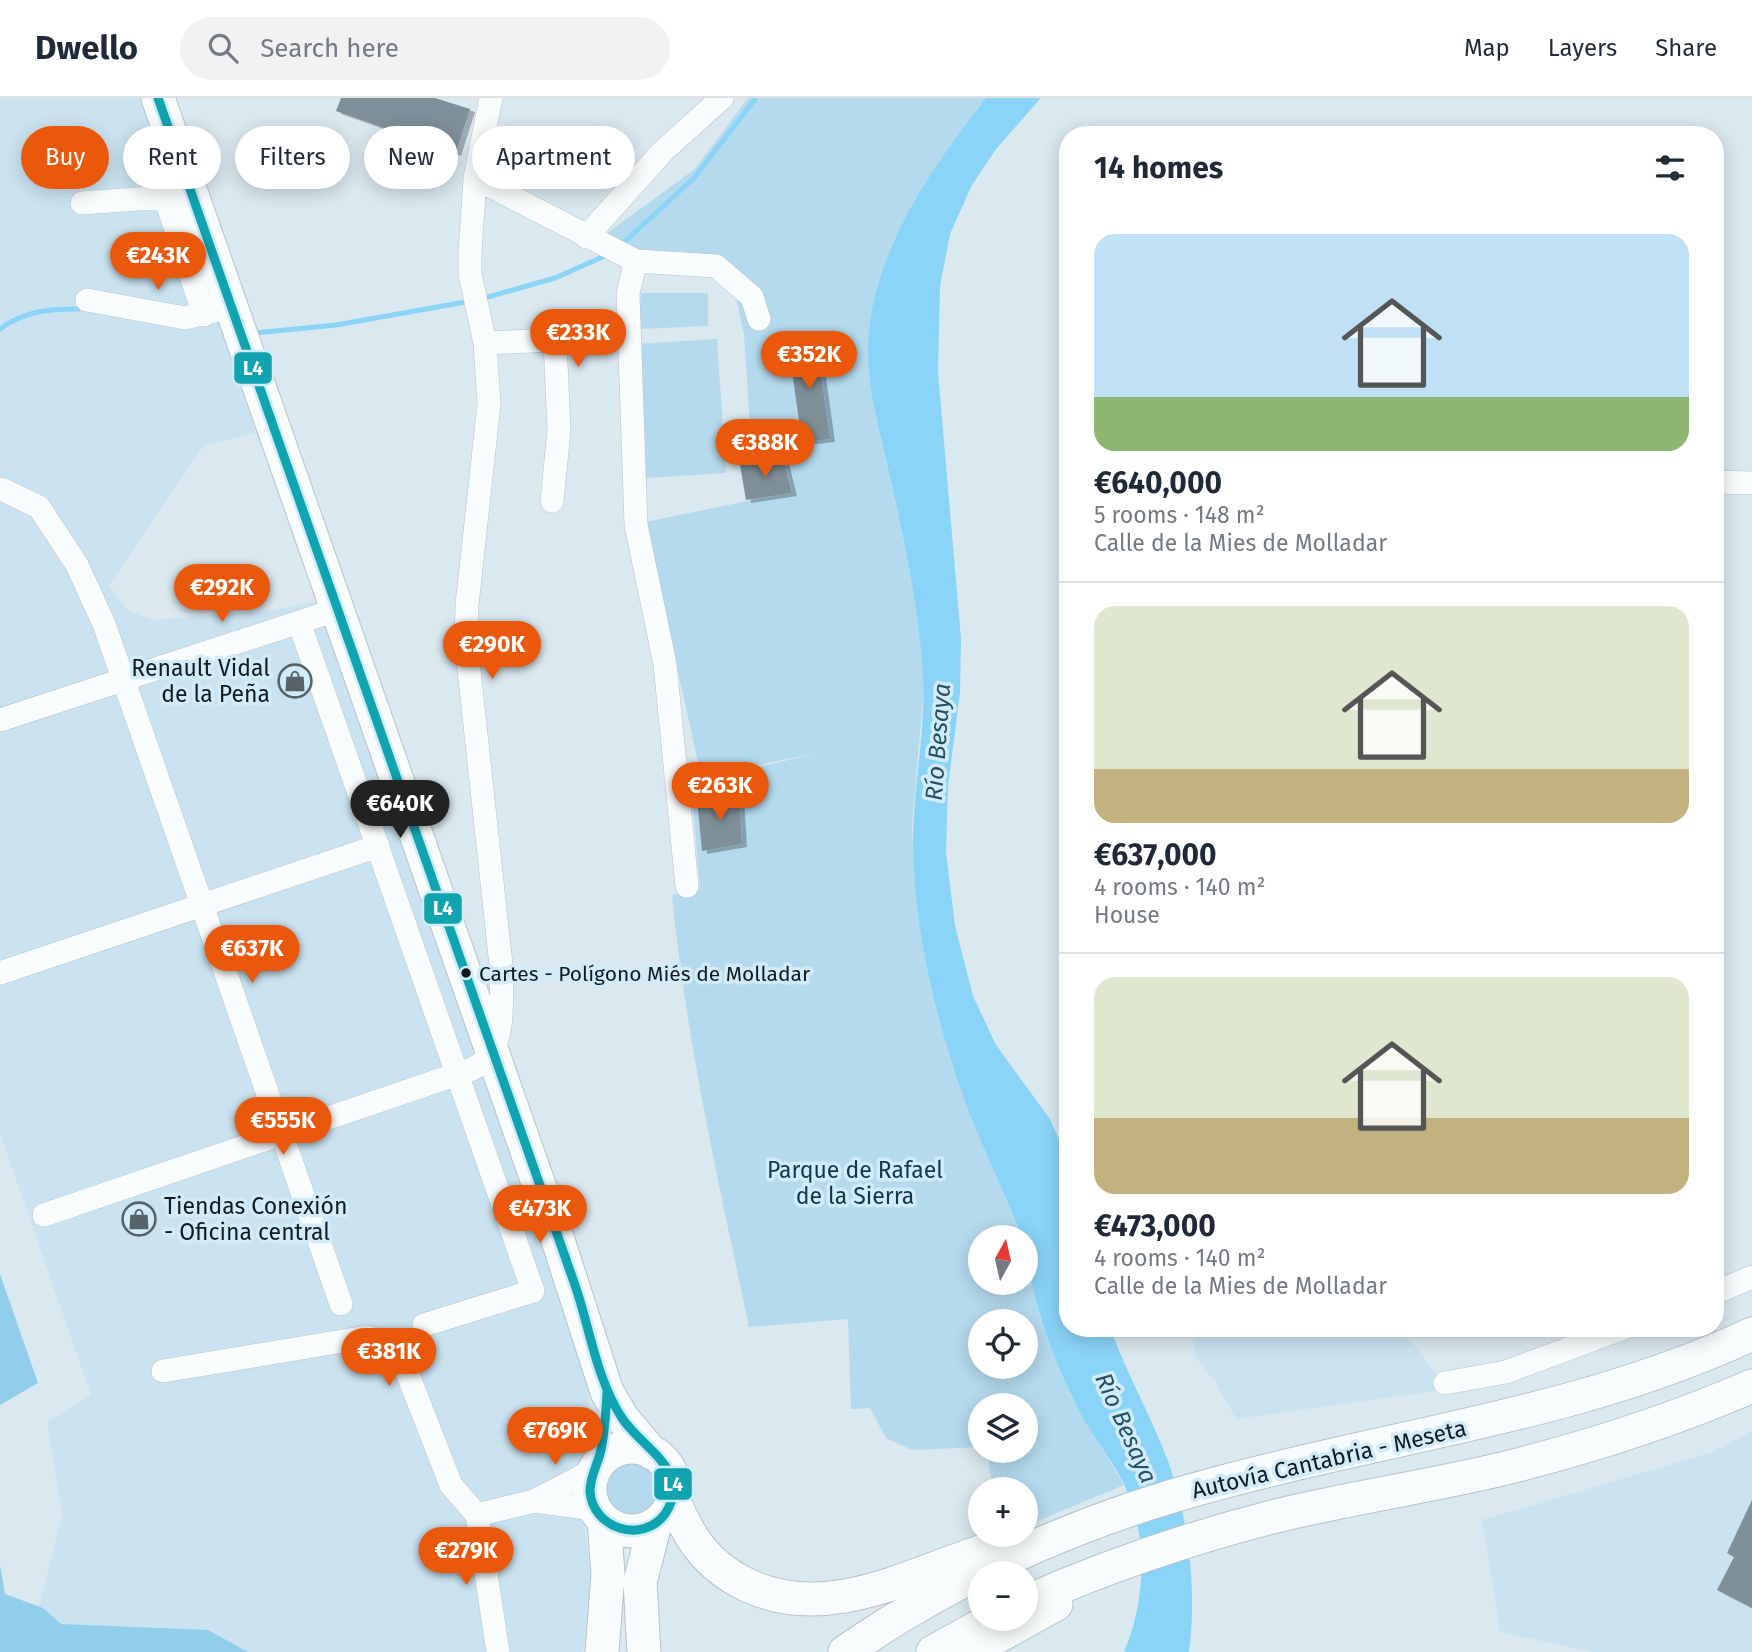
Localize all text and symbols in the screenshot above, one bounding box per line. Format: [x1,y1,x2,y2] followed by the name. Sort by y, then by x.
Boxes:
[180,17,670,80] search box
[35,28,138,68] text: Dwello
[204,29,242,67] icon: search
[260,33,399,64] text: Search here
[1464,34,1510,62] text: Map
[1548,34,1617,62] text: Layers
[1655,34,1717,62] text: Share
[21,126,109,189] chip: Buy
[123,126,221,189] chip: Rent
[235,126,350,189] chip: Filters
[364,126,458,189] chip: New
[472,126,635,189] chip: Apartment
[1651,149,1689,187] icon: filters
[1094,150,1223,186] text: 14 homes
[109,232,207,292] pin: €243K
[126,241,190,269] text: €243K
[1329,280,1455,406] icon: home
[529,310,627,369] pin: €233K
[546,318,610,346] text: €233K
[760,331,858,391] pin: €352K
[777,340,841,368] text: €352K
[233,351,273,385] line badge: L4
[243,357,263,380] text: L4
[716,420,814,479] pin: €388K
[732,428,798,456] text: €388K
[1094,465,1222,501] text: €640,000
[1094,501,1265,529] text: 5 rooms · 148 m²
[1094,529,1387,557] text: Calle de la Mies de Molladar
[173,564,271,624] pin: €292K
[190,573,254,601] text: €292K
[443,622,541,681] pin: €290K
[459,630,525,658] text: €290K
[1329,652,1455,778] icon: home
[131,654,270,708] place label: Renault Vidal de la Peña
[276,662,314,700] shop icon: Renault Vidal de la Peña
[920,682,956,802] water label: Río Besaya
[671,762,769,822] pin: €263K
[688,771,752,799] text: €263K
[351,780,449,840] pin: €640K
[366,789,434,817] text: €640K
[1094,837,1217,873] text: €637,000
[1094,873,1265,901] text: 4 rooms · 140 m²
[423,892,463,925] line badge: L4
[433,897,453,920] text: L4
[1094,901,1160,929] text: House
[203,926,301,985] pin: €637K
[220,934,284,962] text: €637K
[479,961,810,987] place label: Cartes - Polígono Miés de Molladar
[459,966,473,980] marker: Cartes - Polígono Miés de Molladar
[1329,1023,1455,1149] icon: home
[234,1098,332,1157] pin: €555K
[251,1106,315,1134] text: €555K
[767,1156,943,1210] park label: Parque de Rafael de la Sierra
[491,1186,589,1245] pin: €473K
[164,1192,347,1246] place label: Tiendas Conexión - Oficina central
[509,1194,571,1222] text: €473K
[120,1200,158,1238] shop icon: Tiendas Conexión - Oficina central
[1094,1208,1216,1244] text: €473,000
[968,1225,1038,1295] north arrow
[968,1225,1038,1631] map controls
[1094,1244,1265,1272] text: 4 rooms · 140 m²
[1094,1272,1387,1300] text: Calle de la Mies de Molladar
[968,1309,1038,1379] button: locate
[340,1328,438,1388] pin: €381K
[357,1337,421,1365] text: €381K
[1089,1368,1163,1488] water label: Río Besaya
[968,1393,1038,1463] button: layers
[506,1408,604,1467] pin: €769K
[1189,1414,1469,1504] street label: Autovía Cantabria - Meseta
[523,1416,587,1444] text: €769K
[653,1467,693,1501] line badge: L4
[663,1473,683,1496] text: L4
[968,1477,1038,1547] button: +
[417,1528,515,1587] pin: €279K
[435,1536,497,1564] text: €279K
[968,1561,1038,1631] button: −

